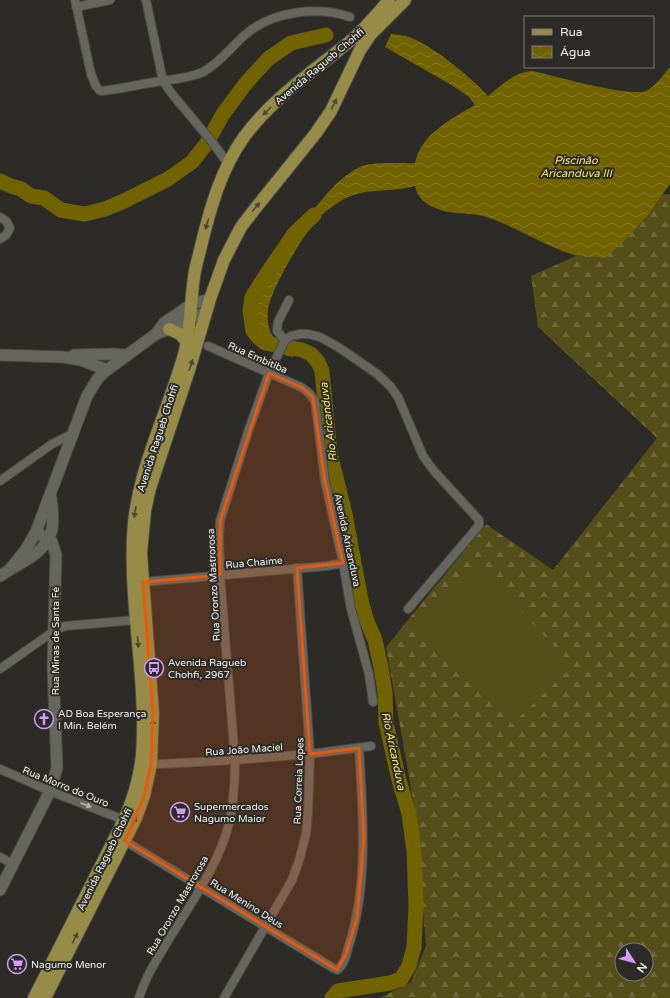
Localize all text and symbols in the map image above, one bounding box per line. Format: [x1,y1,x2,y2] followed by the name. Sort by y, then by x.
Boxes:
[524,16,654,68] legend
[560,25,583,39] text: Rua
[273,26,366,107] street label: Avenida Ragueb Chohfi
[560,45,590,59] text: Água
[331,98,337,109] one-way arrow
[262,106,272,116] one-way arrow
[540,154,613,180] water label: Piscinão Aricanduva III
[252,202,260,212] one-way arrow
[204,218,210,230] one-way arrow
[226,339,289,376] street label: Rua Embitiba
[188,358,194,370] one-way arrow
[317,381,340,462] water label: Rio Aricanduva
[135,383,181,494] street label: Avenida Ragueb Chohfi
[331,492,363,588] street label: Avenida Aricanduva
[132,506,138,518] one-way arrow
[205,528,223,642] street label: Rua Oronzo Mastrorosa
[225,554,284,571] street label: Rua Chaime
[50,587,62,695] street label: Rua Minas de Santa Fé
[134,636,141,648] one-way arrow
[143,657,165,679] bus stop icon: Avenida Ragueb Chohfi, 2967
[168,657,246,681] place label: Avenida Ragueb Chohfi, 2967
[33,708,55,730] church icon: AD Boa Esperança I Min. Belém
[58,708,146,732] place label: AD Boa Esperança I Min. Belém
[379,711,408,792] water label: Rio Aricanduva
[150,718,156,731] one-way arrow
[291,737,307,825] street label: Rua Correia Lopes
[205,741,283,759] street label: Rua João Maciel
[21,764,111,810] street label: Rua Morro do Ouro
[169,801,191,823] supermarket icon: Supermercados Nagumo Maior
[194,801,269,825] place label: Supermercados Nagumo Maior
[81,803,93,809] one-way arrow
[75,806,135,913] street label: Avenida Ragueb Chohfi
[131,817,137,828] one-way arrow
[144,854,211,957] street label: Rua Oronzo Mastrorosa
[208,877,285,931] street label: Rua Menino Deus
[72,933,78,944] one-way arrow
[614,942,654,982] north arrow
[6,953,28,975] supermarket icon: Nagumo Menor
[31,959,106,971] place label: Nagumo Menor
[634,960,650,975] text: N

